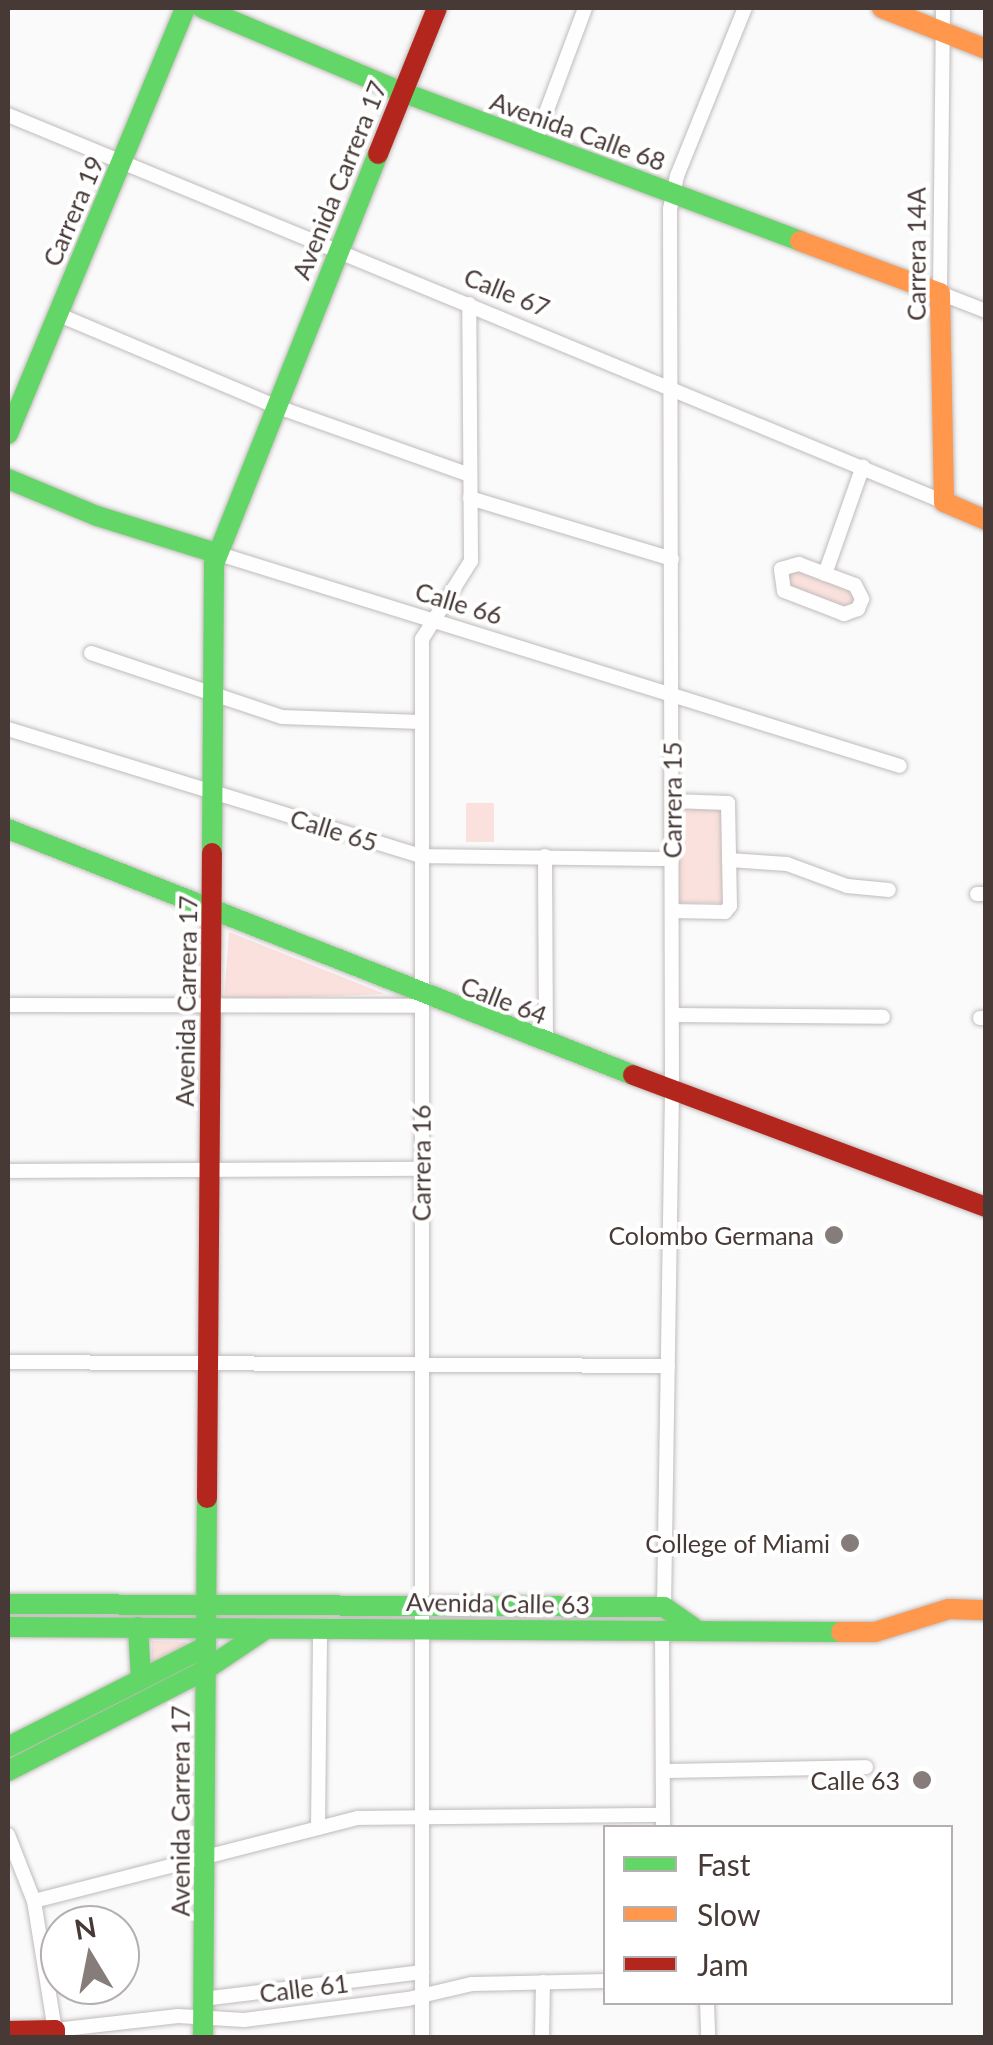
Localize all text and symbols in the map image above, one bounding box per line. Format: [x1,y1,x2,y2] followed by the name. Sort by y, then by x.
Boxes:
[286,76,392,284] street label: Avenida Carrera 17
[486,85,670,177] street label: Avenida Calle 68
[36,151,110,271] street label: Carrera 19
[901,187,931,321] street label: Carrera 14A
[460,261,554,323] street label: Calle 67
[412,576,506,630] street label: Calle 66
[657,742,687,858] street label: Carrera 15
[287,803,381,857] street label: Calle 65
[169,895,203,1107] street label: Avenida Carrera 17
[457,970,551,1030] street label: Calle 64
[406,1105,436,1221] street label: Carrera 16
[608,1220,814,1250] place label: Colombo Germana
[823,1224,845,1246] marker: Colombo Germana
[645,1528,830,1558] place label: College of Miami
[839,1532,861,1554] marker: College of Miami
[406,1586,590,1620] street label: Avenida Calle 63
[165,1705,195,1917] street label: Avenida Carrera 17
[810,1765,900,1795] place label: Calle 63
[909,1767,935,1793] marker: Calle 63
[603,1825,953,2005] legend
[697,1846,751,1882] text: Fast
[697,1896,760,1932] text: Slow
[40,1905,140,2005] north arrow
[72,1909,99,1946] text: N
[697,1946,749,1982] text: Jam
[258,1968,350,2008] street label: Calle 61

